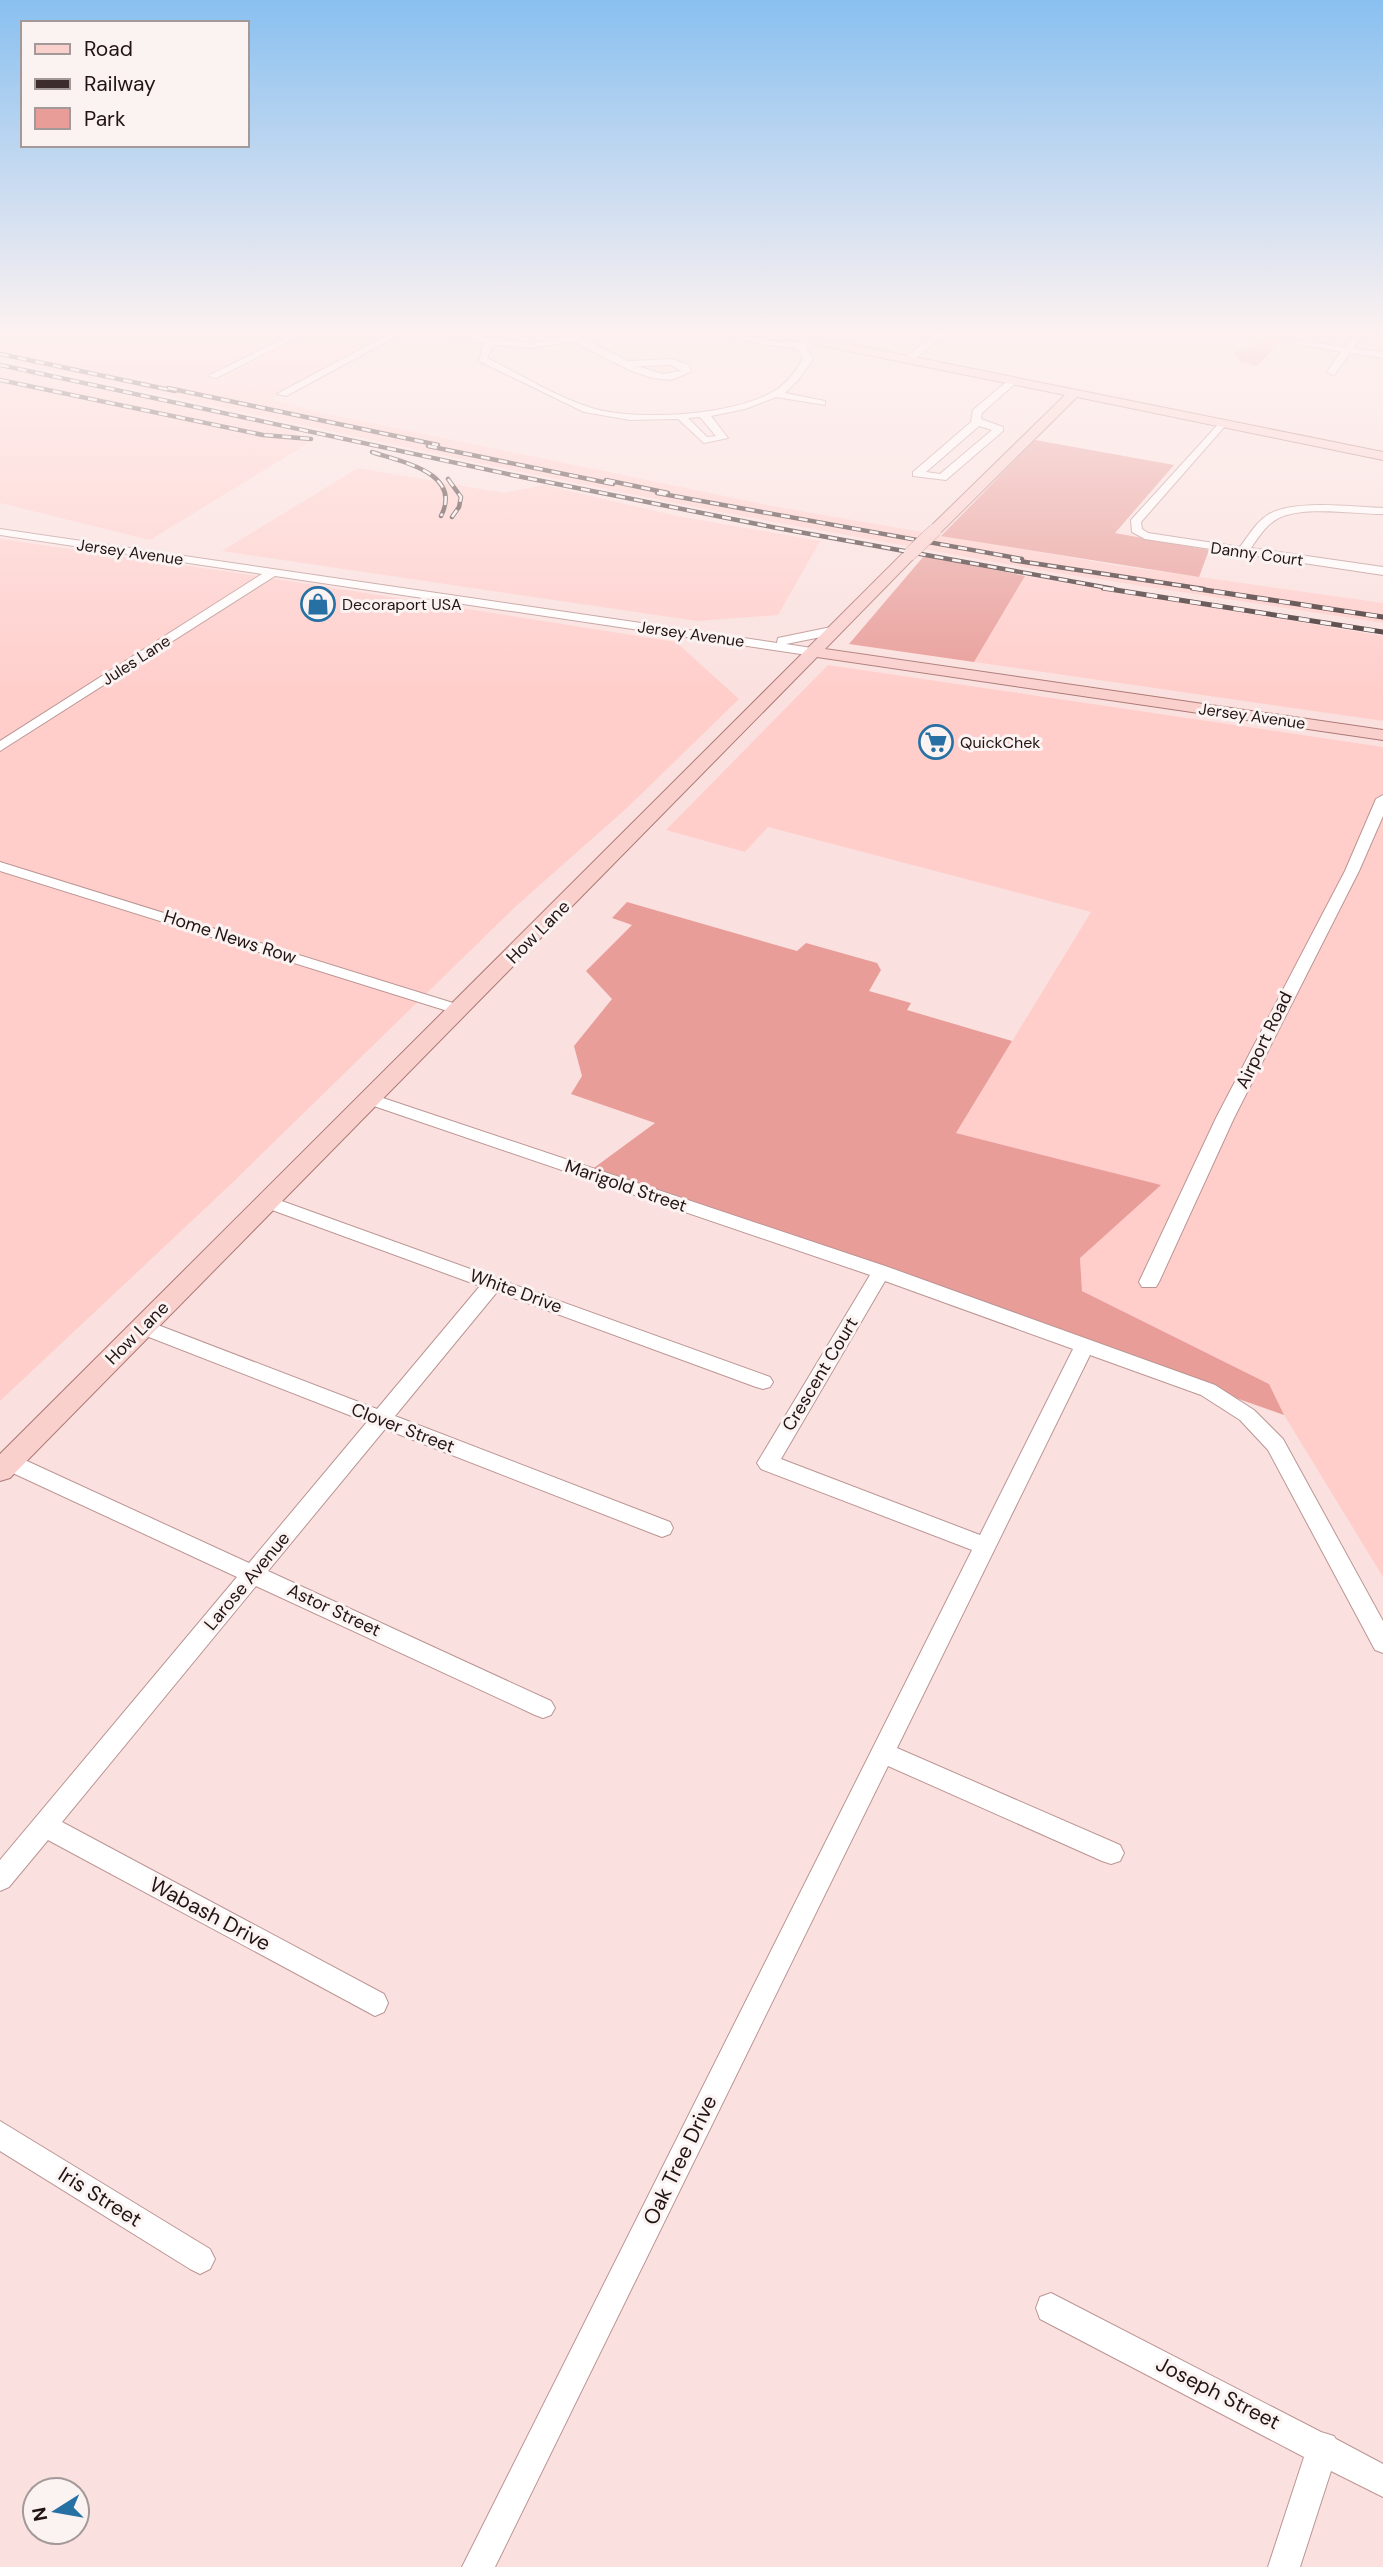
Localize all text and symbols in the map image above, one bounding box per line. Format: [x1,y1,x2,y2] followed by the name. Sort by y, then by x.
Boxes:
[21,21,248,147] legend
[84,35,133,63] text: Road
[84,70,156,98] text: Railway
[84,105,126,133] text: Park
[75,534,185,570] street label: Jersey Avenue
[1209,537,1305,571] street label: Danny Court
[299,585,337,623] shop icon: Decoraport USA
[342,594,462,615] place label: Decoraport USA
[636,616,746,652] street label: Jersey Avenue
[98,630,174,690] street label: Jules Lane
[1197,698,1307,734] street label: Jersey Avenue
[917,723,955,761] supermarket icon: QuickChek
[960,732,1040,753] place label: QuickChek
[501,895,575,969] street label: How Lane
[161,904,300,970] street label: Home News Row
[1230,987,1298,1093] street label: Airport Road
[562,1154,690,1218] street label: Marigold Street
[467,1263,565,1319] street label: White Drive
[100,1296,174,1370] street label: How Lane
[777,1313,863,1435] street label: Crescent Court
[348,1397,458,1459] street label: Clover Street
[199,1527,295,1635] street label: Larose Avenue
[283,1578,385,1642] street label: Astor Street
[145,1870,275,1958] street label: Wabash Drive
[637,2090,724,2229] street label: Oak Tree Drive
[53,2160,147,2234] street label: Iris Street
[1151,2350,1285,2436] street label: Joseph Street
[21,2476,91,2546] north arrow
[26,2505,53,2523] text: N

